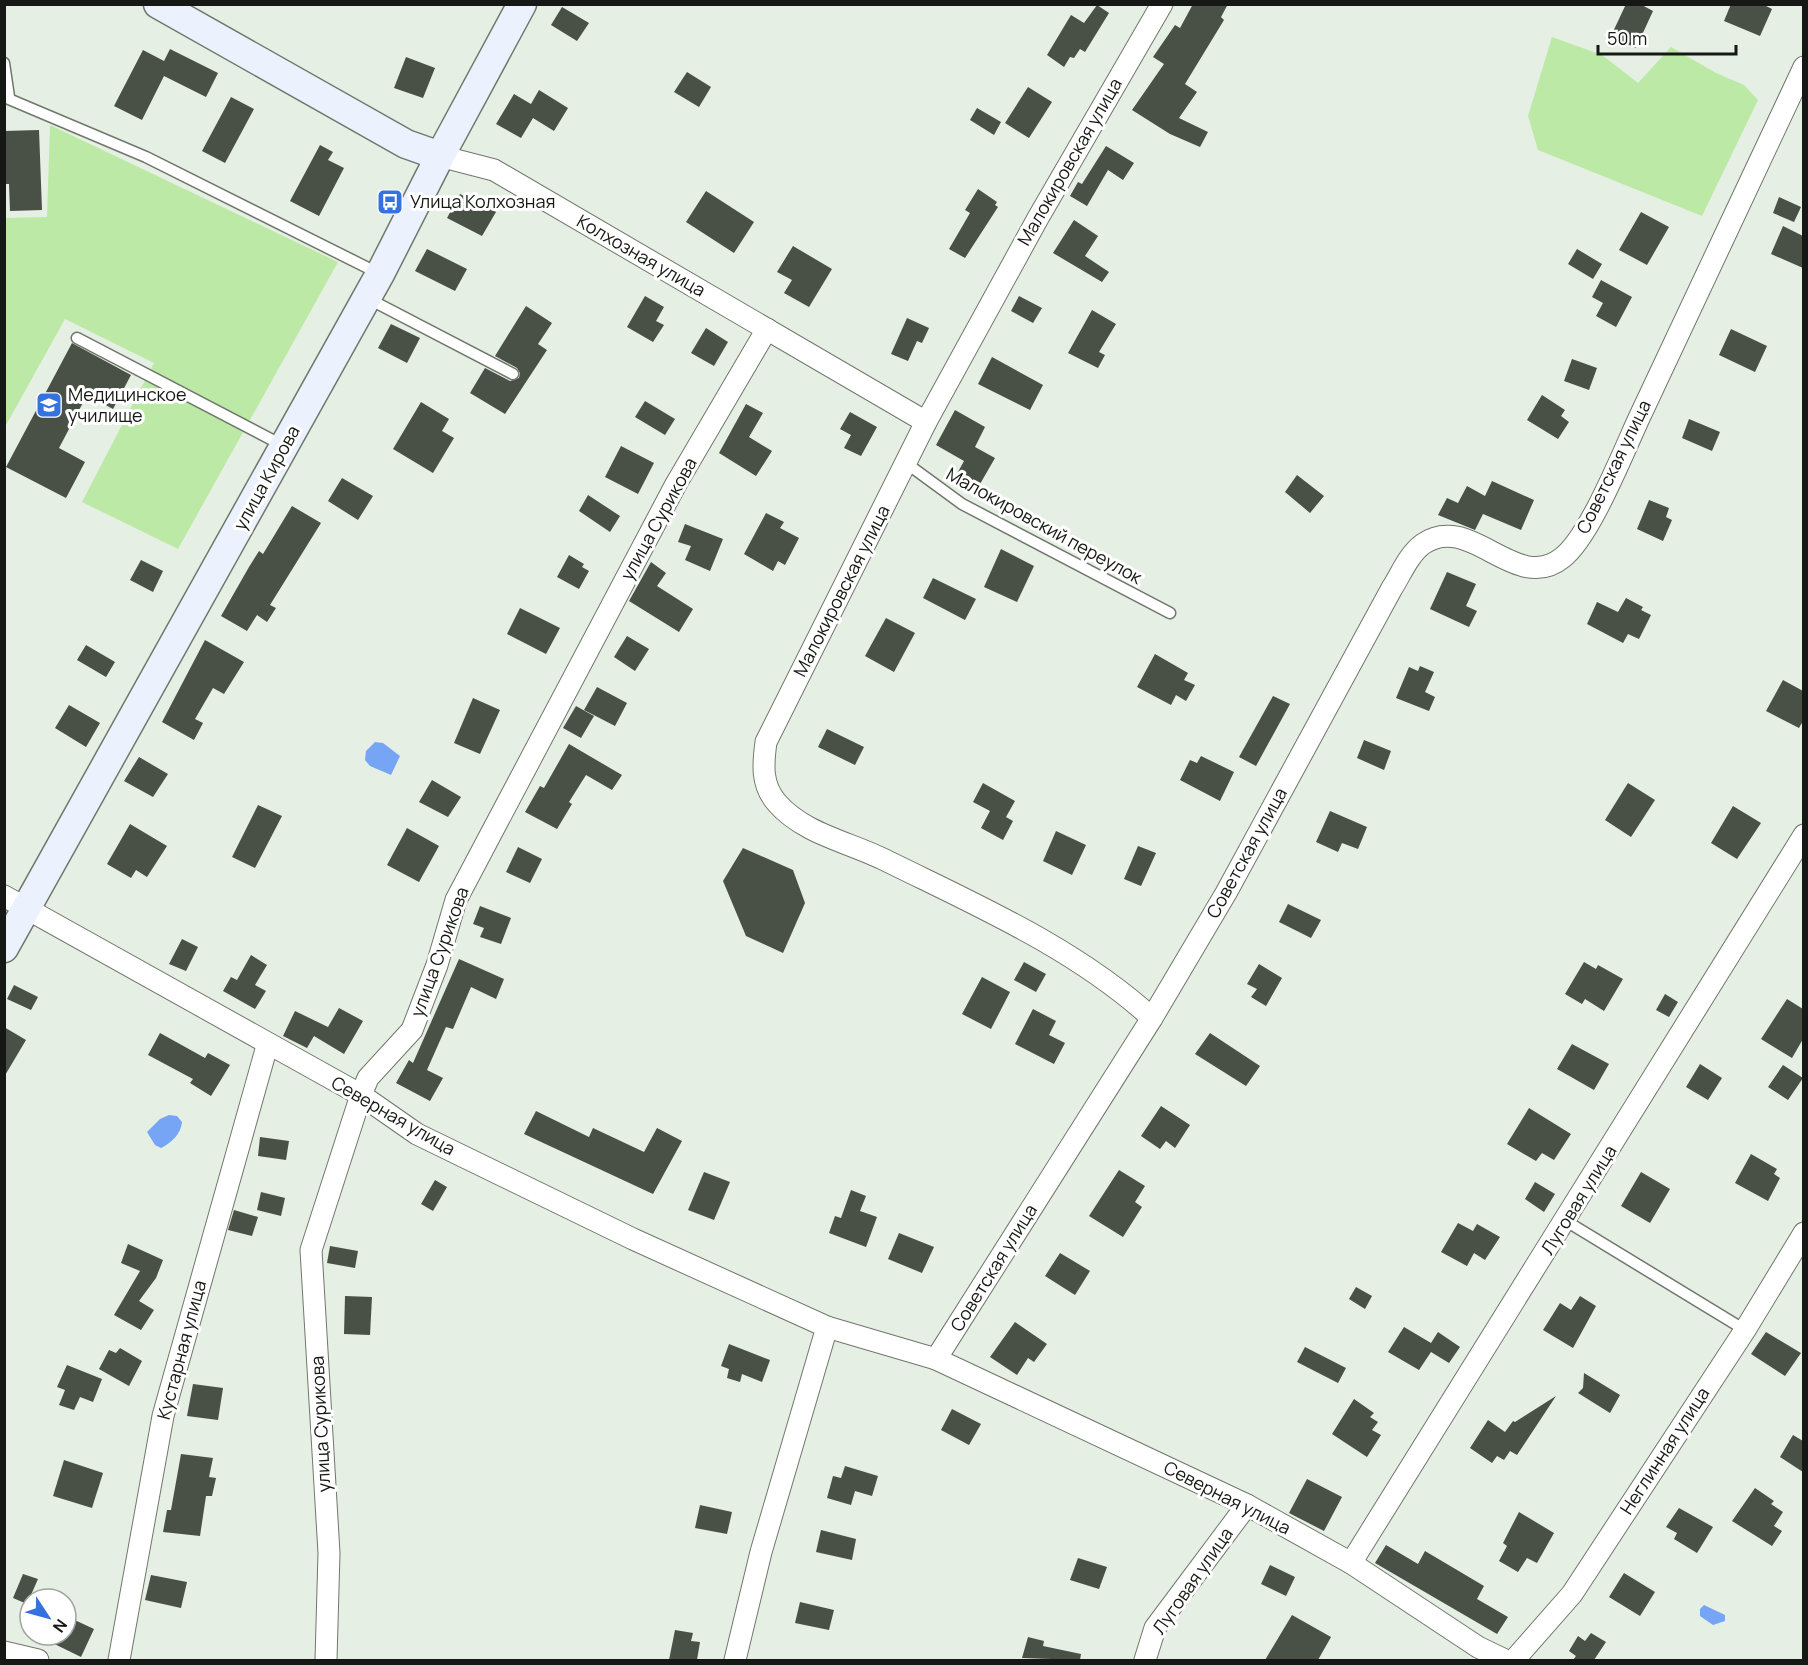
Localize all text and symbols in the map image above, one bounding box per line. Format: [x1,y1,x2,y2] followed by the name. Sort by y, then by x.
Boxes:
[1598,18,1736,56] scale bar
[1607,26,1647,50] text: 50 m
[1011,73,1127,250] street label: Малокировская улица
[375,187,405,217] bus stop icon: Улица Колхозная
[410,189,555,213] place label: Улица Колхозная
[573,209,710,302] street label: Колхозная улица
[68,382,187,427] place label: Медицинское училище
[34,390,64,420] school or university icon: Медицинское училище
[1570,396,1656,537] street label: Советская улица
[227,421,305,534] street label: улица Кирова
[614,453,702,584] street label: улица Сурикова
[942,461,1147,589] street label: Малокировский переулок
[787,501,895,680] street label: Малокировская улица
[1200,783,1292,922] street label: Советская улица
[404,883,474,1020] street label: улица Сурикова
[327,1070,460,1160] street label: Северная улица
[1535,1140,1621,1259] street label: Луговая улица
[944,1199,1042,1336] street label: Советская улица
[151,1277,211,1422] street label: Кустарная улица
[304,1355,336,1493] street label: улица Сурикова
[1614,1382,1714,1519] street label: Неглинная улица
[1160,1455,1295,1539] street label: Северная улица
[1147,1522,1238,1638] street label: Луговая улица
[18,1587,78,1647] north arrow
[48,1615,72,1637] text: N

